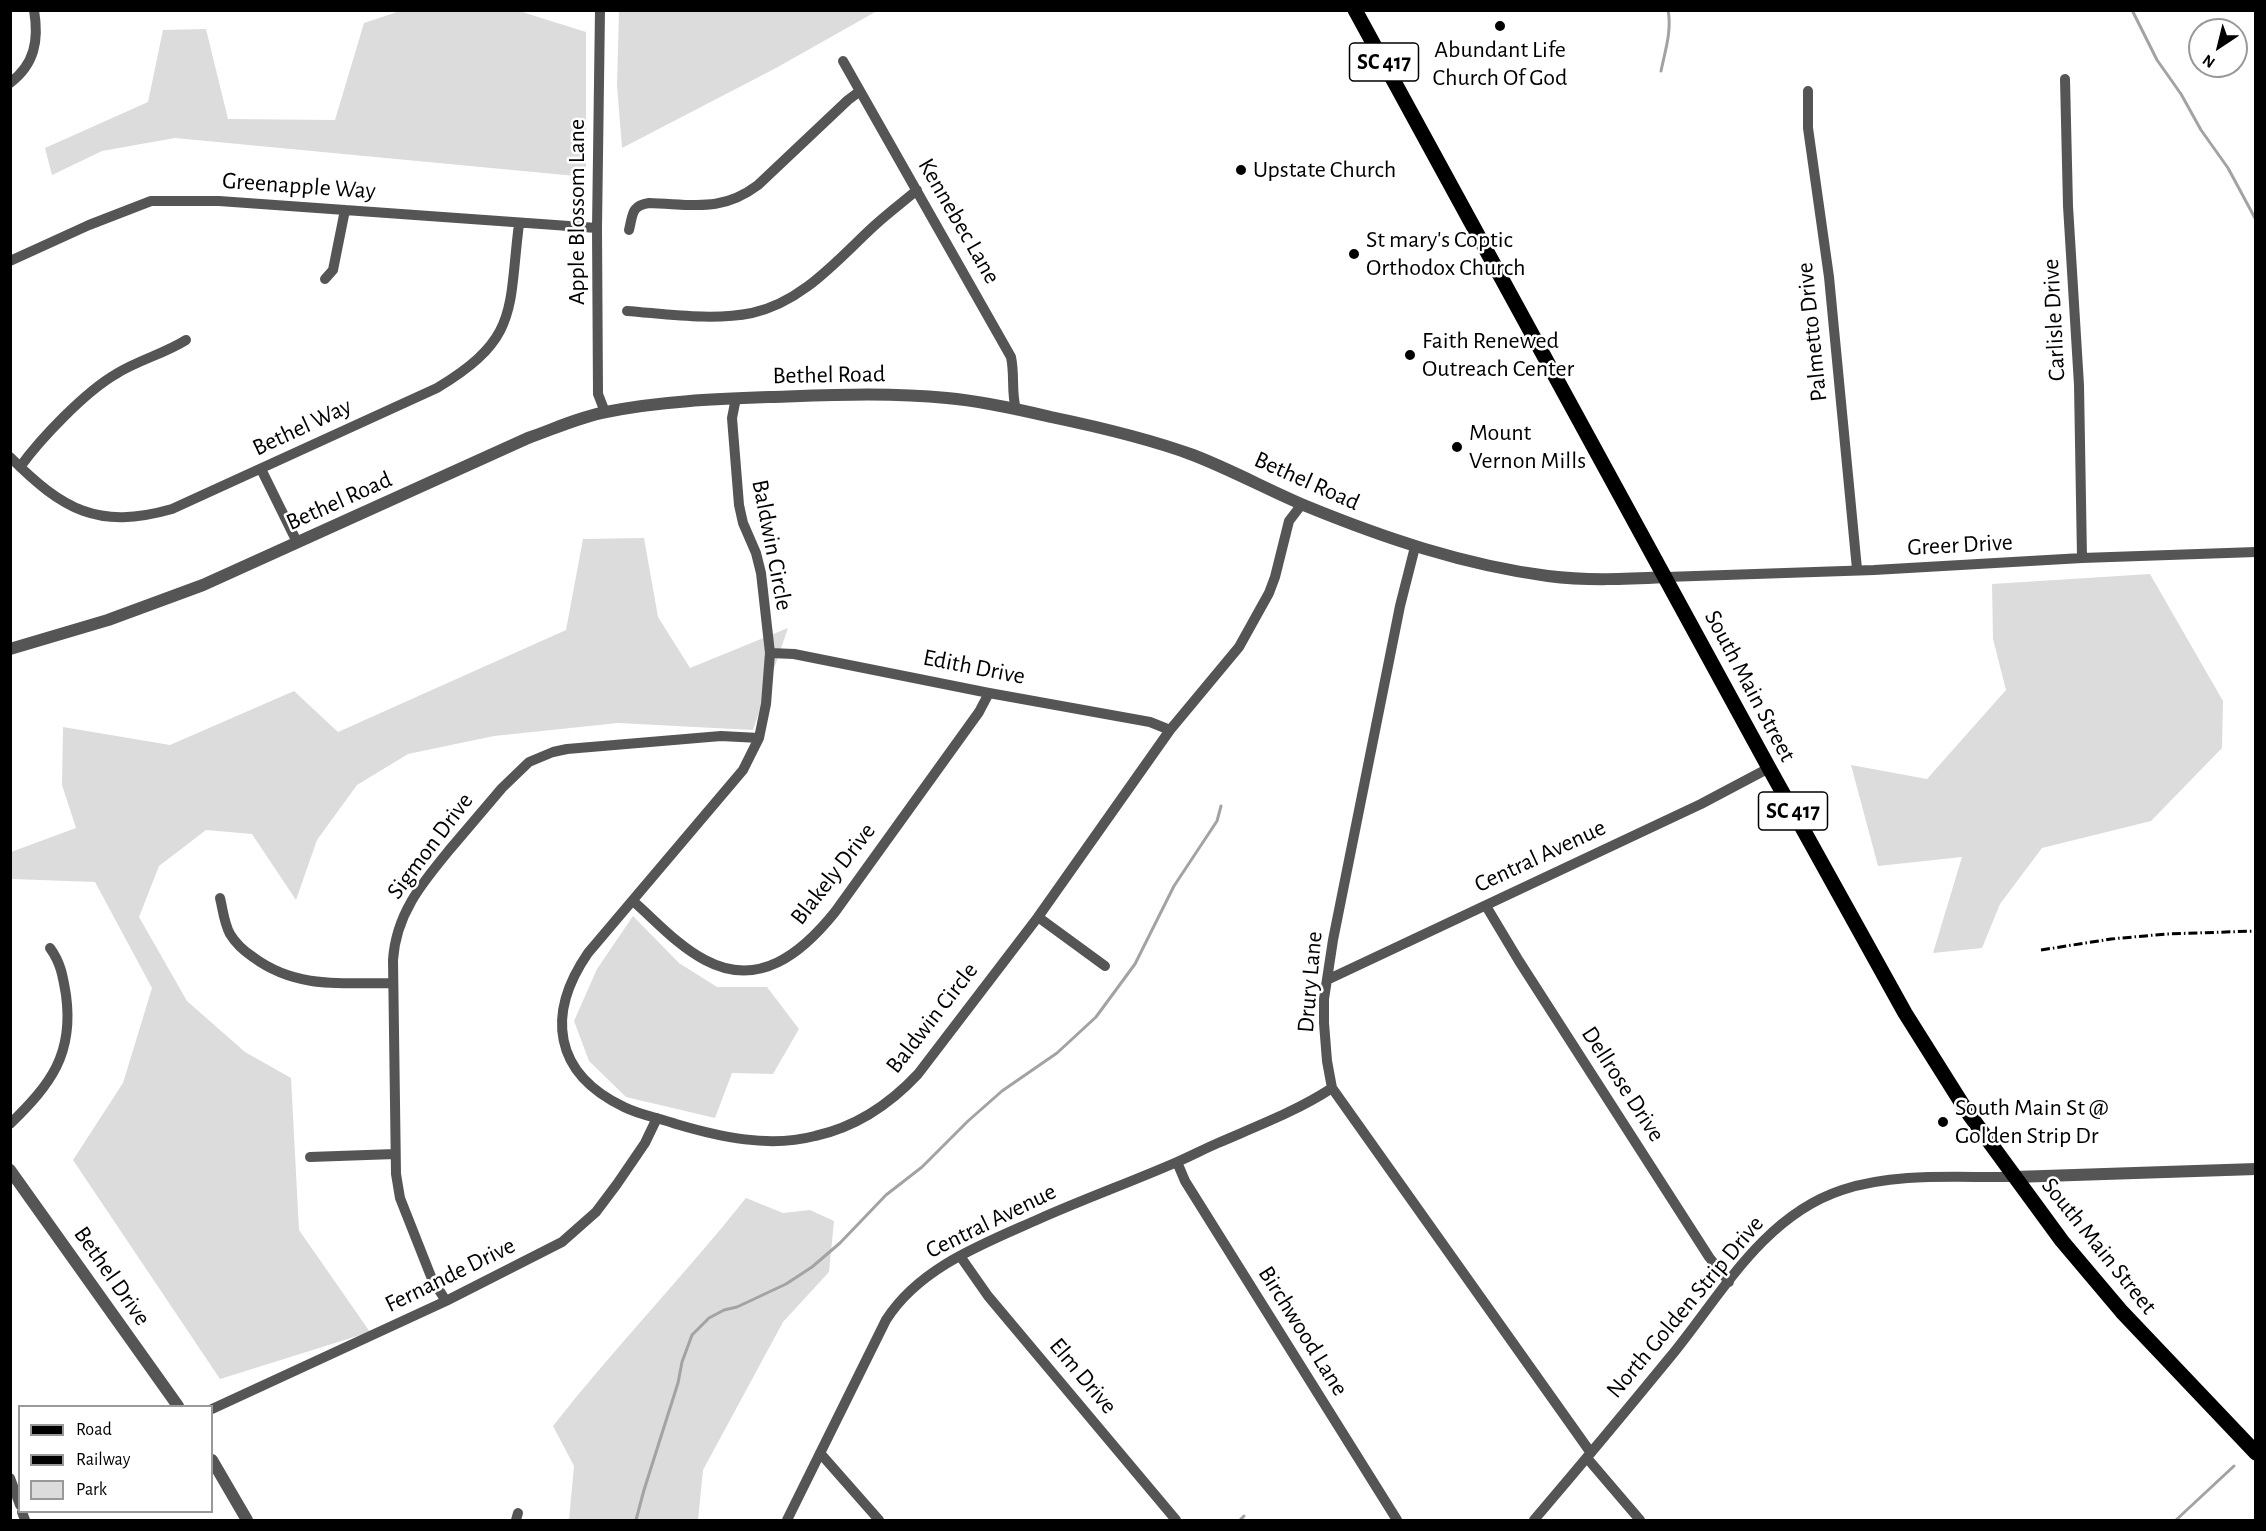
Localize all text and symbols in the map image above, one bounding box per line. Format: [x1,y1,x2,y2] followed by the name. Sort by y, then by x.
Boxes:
[2188,18,2248,78] north arrow
[1493,19,1507,33] marker: Abundant Life Church Of God
[1433,36,1567,92] place label: Abundant Life Church Of God
[1350,43,1418,81] road number: SC 417
[2200,51,2218,71] text: N
[563,119,591,305] street label: Apple Blossom Lane
[912,153,1006,289] street label: Kennebec Lane
[1253,156,1396,184] place label: Upstate Church
[1234,163,1248,177] marker: Upstate Church
[221,166,377,206] street label: Greenapple Way
[1366,226,1526,282] place label: St mary's Coptic Orthodox Church
[1347,247,1361,261] marker: St mary's Coptic Orthodox Church
[2036,258,2072,382] street label: Carlisle Drive
[1790,261,1834,403] street label: Palmetto Drive
[1422,327,1574,383] place label: Faith Renewed Outreach Center
[1403,348,1417,362] marker: Faith Renewed Outreach Center
[772,360,886,390] street label: Bethel Road
[248,392,356,462] street label: Bethel Way
[1469,419,1586,475] place label: Mount Vernon Mills
[1450,440,1464,454] marker: Mount Vernon Mills
[1250,445,1364,517] street label: Bethel Road
[282,465,396,537] street label: Bethel Road
[745,477,799,613] street label: Baldwin Circle
[1907,528,2013,562] street label: Greer Drive
[1698,605,1802,767] street label: South Main Street
[921,643,1027,691] street label: Edith Drive
[381,787,479,905] street label: Sigmon Drive
[1758,792,1828,830] road number: SC 417
[1470,813,1610,899] street label: Central Avenue
[784,817,882,931] street label: Blakely Drive
[1291,930,1329,1034] street label: Drury Lane
[880,957,984,1079] street label: Baldwin Circle
[1575,1021,1671,1147] street label: Dellrose Drive
[1955,1094,2109,1150] place label: South Main St @ Golden Strip Dr
[1936,1115,1950,1129] marker: South Main St @ Golden Strip Dr
[2035,1172,2163,1320] street label: South Main Street
[921,1177,1061,1265] street label: Central Avenue
[1600,1210,1770,1404] street label: North Golden Strip Drive
[67,1221,157,1331] street label: Bethel Drive
[380,1231,520,1319] street label: Fernande Drive
[1252,1261,1354,1401] street label: Birchwood Lane
[1043,1332,1123,1420] street label: Elm Drive
[18,1405,213,1513] legend
[76,1421,112,1439] text: Road
[76,1451,130,1469] text: Railway
[76,1481,107,1499] text: Park

